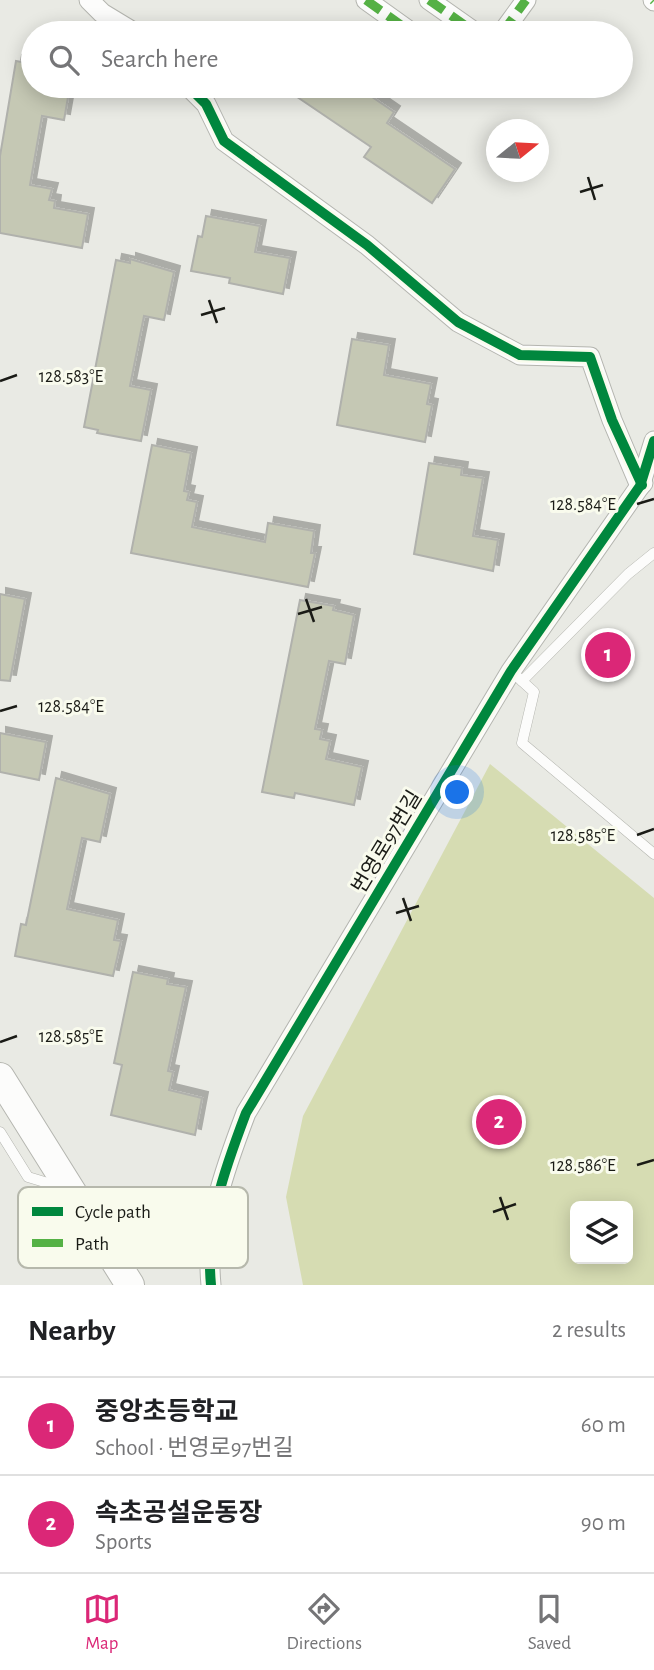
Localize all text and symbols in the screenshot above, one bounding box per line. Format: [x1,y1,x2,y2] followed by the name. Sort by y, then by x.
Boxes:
[21,21,633,98] search box
[45,41,83,79] icon: search
[101,46,219,72] text: Search here
[486,119,549,182] north arrow
[39,368,104,386] text: 128.583°E
[550,496,616,514] text: 128.584°E
[585,629,631,681] pin: 1
[38,698,104,716] text: 128.584°E
[440,775,474,809] your location
[347,787,426,897] street label: 번영로97번길
[551,827,616,845] text: 128.585°E
[39,1028,104,1046] text: 128.585°E
[476,1096,522,1148] pin: 2
[550,1157,616,1175] text: 128.586°E
[18,1187,248,1268] legend
[570,1201,633,1264] map controls
[570,1201,633,1264] button: layers
[75,1203,151,1222] text: Cycle path
[75,1235,109,1254] text: Path
[28,1316,116,1346] text: Nearby
[552,1319,626,1342] text: 2 results
[95,1399,239,1425] text: 중앙초등학교
[47,1414,55,1437] text: 1
[581,1414,626,1437] text: 60 m
[95,1437,294,1460] text: School · 번영로97번길
[95,1500,262,1526] text: 속초공설운동장
[46,1512,56,1535] text: 2
[581,1512,626,1535] text: 90 m
[95,1531,152,1554] text: Sports
[83,1590,121,1655] tab: Map
[286,1590,362,1655] tab: Directions
[528,1590,571,1655] tab: Saved

